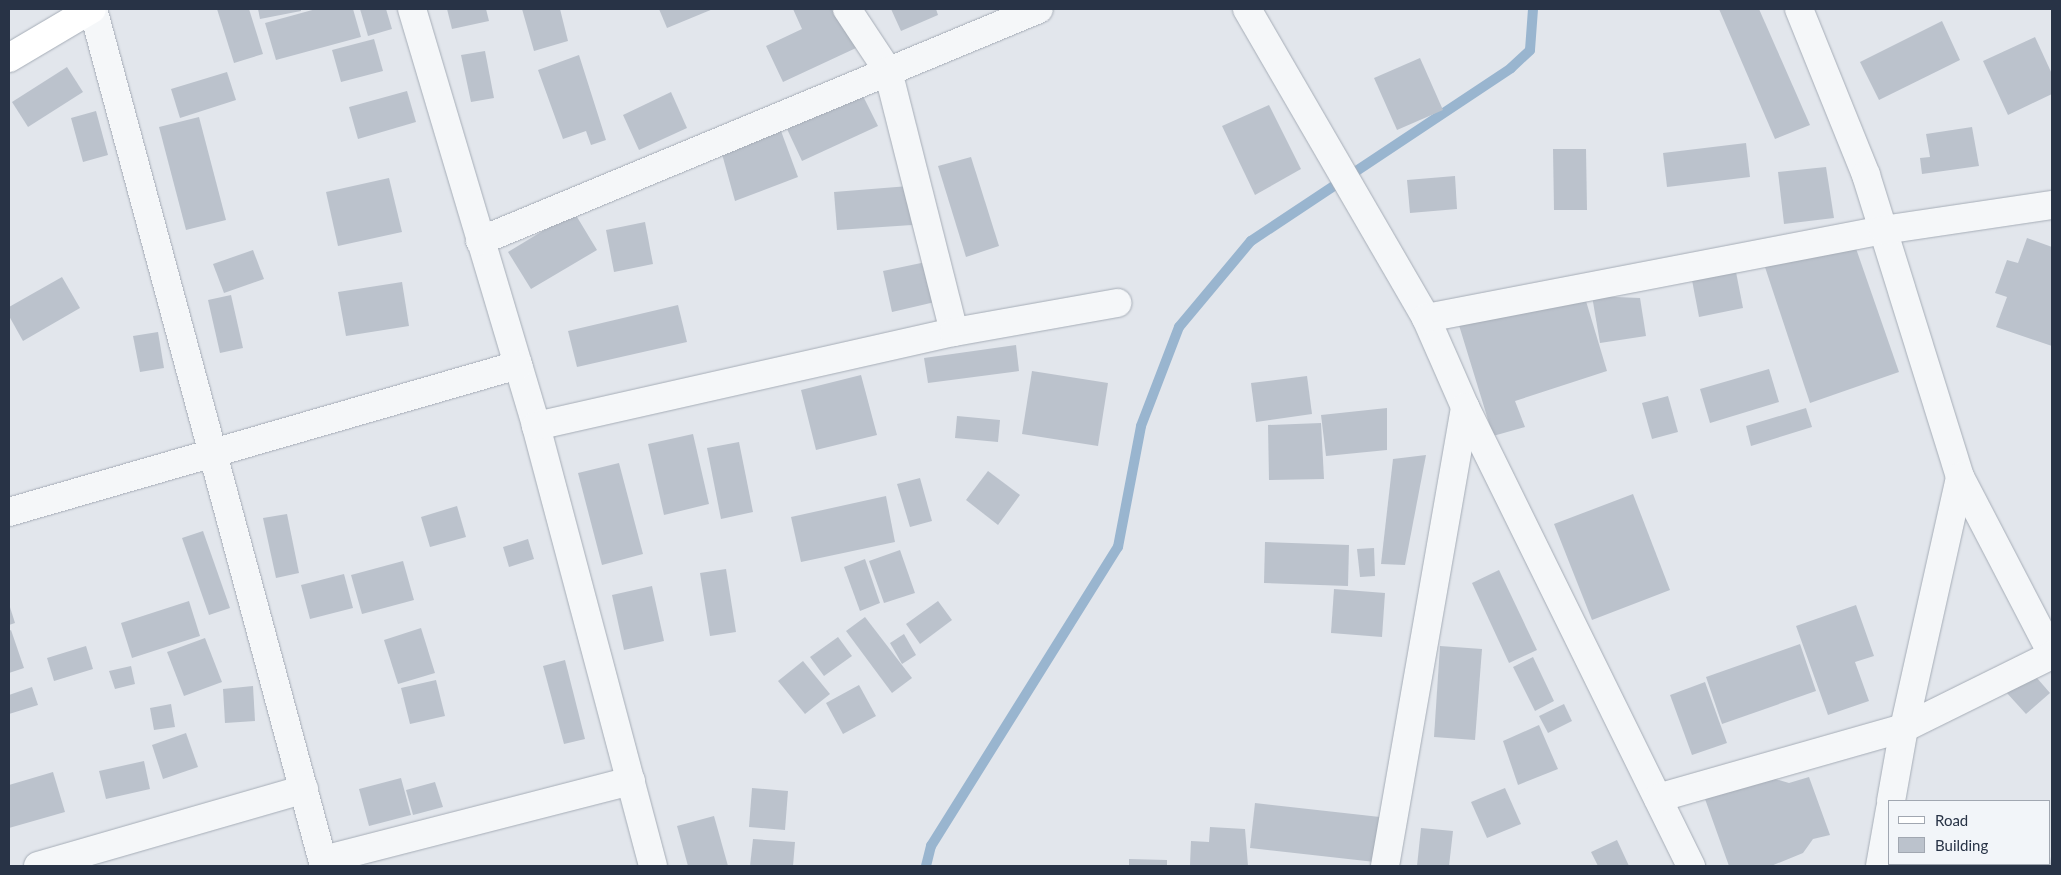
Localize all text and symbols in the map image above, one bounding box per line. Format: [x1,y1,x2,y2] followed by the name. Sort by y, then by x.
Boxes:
[1888,800,2051,865] legend
[1935,811,1968,829] text: Road
[1935,836,1988,854] text: Building

